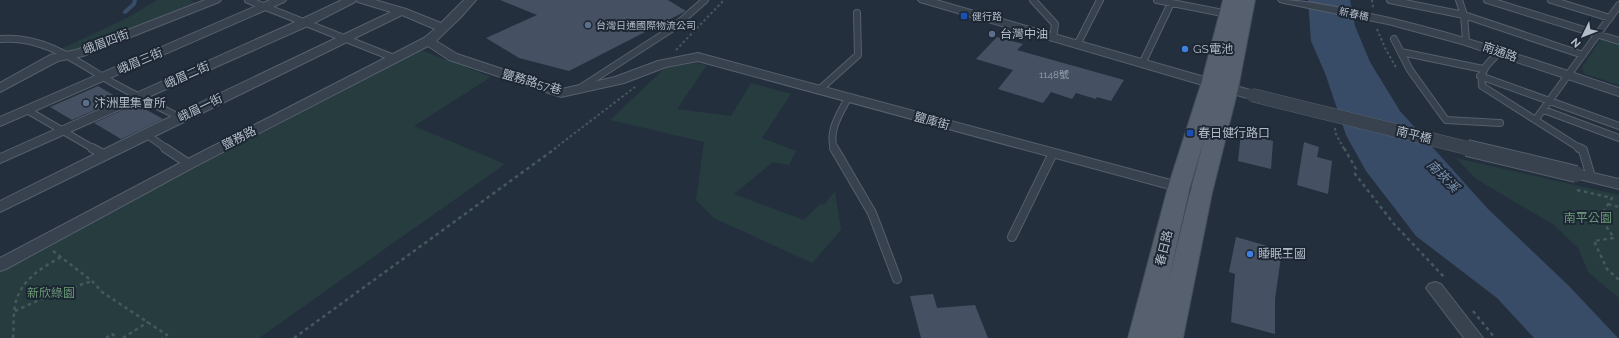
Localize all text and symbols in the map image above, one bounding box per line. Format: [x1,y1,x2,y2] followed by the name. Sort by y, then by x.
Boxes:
[1338,6,1370,22] street label: 新春橋
[959,11,969,21] marker: 健行路
[972,11,1002,22] place label: 健行路
[1563,16,1603,56] north arrow
[583,20,593,30] marker: 台灣日通國際物流公司
[596,20,696,31] place label: 台灣日通國際物流公司
[81,27,131,57] street label: 峨眉四街
[1000,27,1048,41] place label: 台灣中油
[987,29,997,39] marker: 台灣中油
[1568,35,1584,50] text: N
[1481,40,1519,64] street label: 南通路
[1193,42,1233,56] place label: GS電池
[1180,44,1190,54] marker: GS電池
[115,45,165,77] street label: 峨眉三街
[162,59,212,91] street label: 峨眉二街
[501,67,563,97] street label: 鹽務路57巷
[1039,69,1069,80] house number: 1148號
[175,91,225,125] street label: 峨眉一街
[94,96,166,110] place label: 汴洲里集會所
[81,98,91,108] marker: 汴洲里集會所
[913,110,951,132] street label: 鹽庫街
[220,124,258,152] street label: 鹽務路
[1395,124,1433,146] street label: 南平橋
[1198,126,1270,140] place label: 春日健行路口
[1185,128,1195,138] marker: 春日健行路口
[1424,157,1464,197] water label: 南崁溪
[1564,211,1612,225] park label: 南平公園
[1153,229,1175,267] street label: 春日路
[1258,247,1306,261] place label: 睡眠王國
[1245,249,1255,259] marker: 睡眠王國
[27,286,75,300] park label: 新欣綠園

